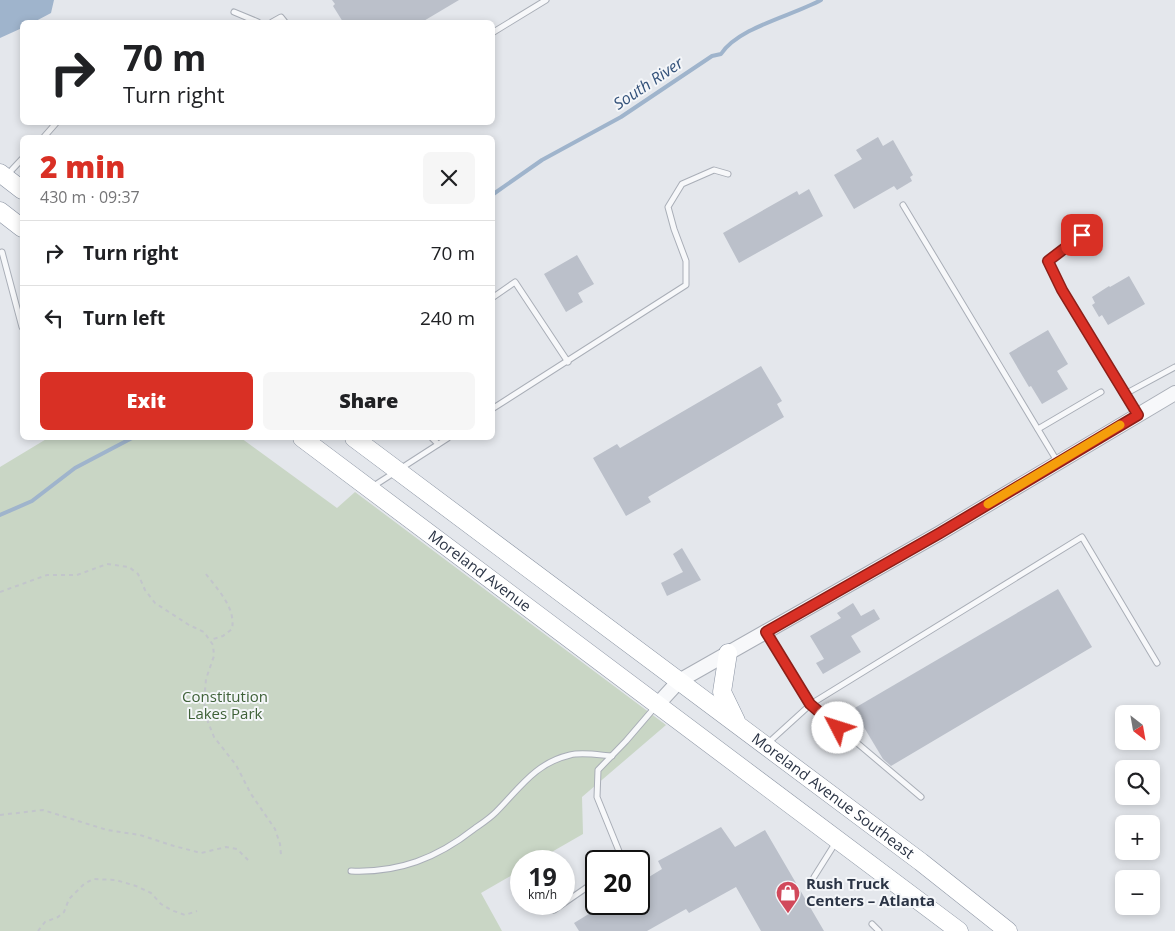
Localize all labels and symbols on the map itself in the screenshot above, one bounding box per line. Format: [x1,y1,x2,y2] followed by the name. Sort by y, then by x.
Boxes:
[609,51,688,114] water label: South River
[1061,214,1103,256] pin
[425,525,536,616] street label: Moreland Avenue
[182,686,268,723] park label: Constitution Lakes Park
[811,701,863,753] position arrow
[1115,705,1160,750] north arrow
[748,728,919,863] street label: Moreland Avenue Southeast
[585,850,650,915] speed limit sign: 20
[806,873,935,910] place label: Rush Truck Centers – Atlanta
[775,880,801,914] shop icon: Rush Truck Centers – Atlanta

